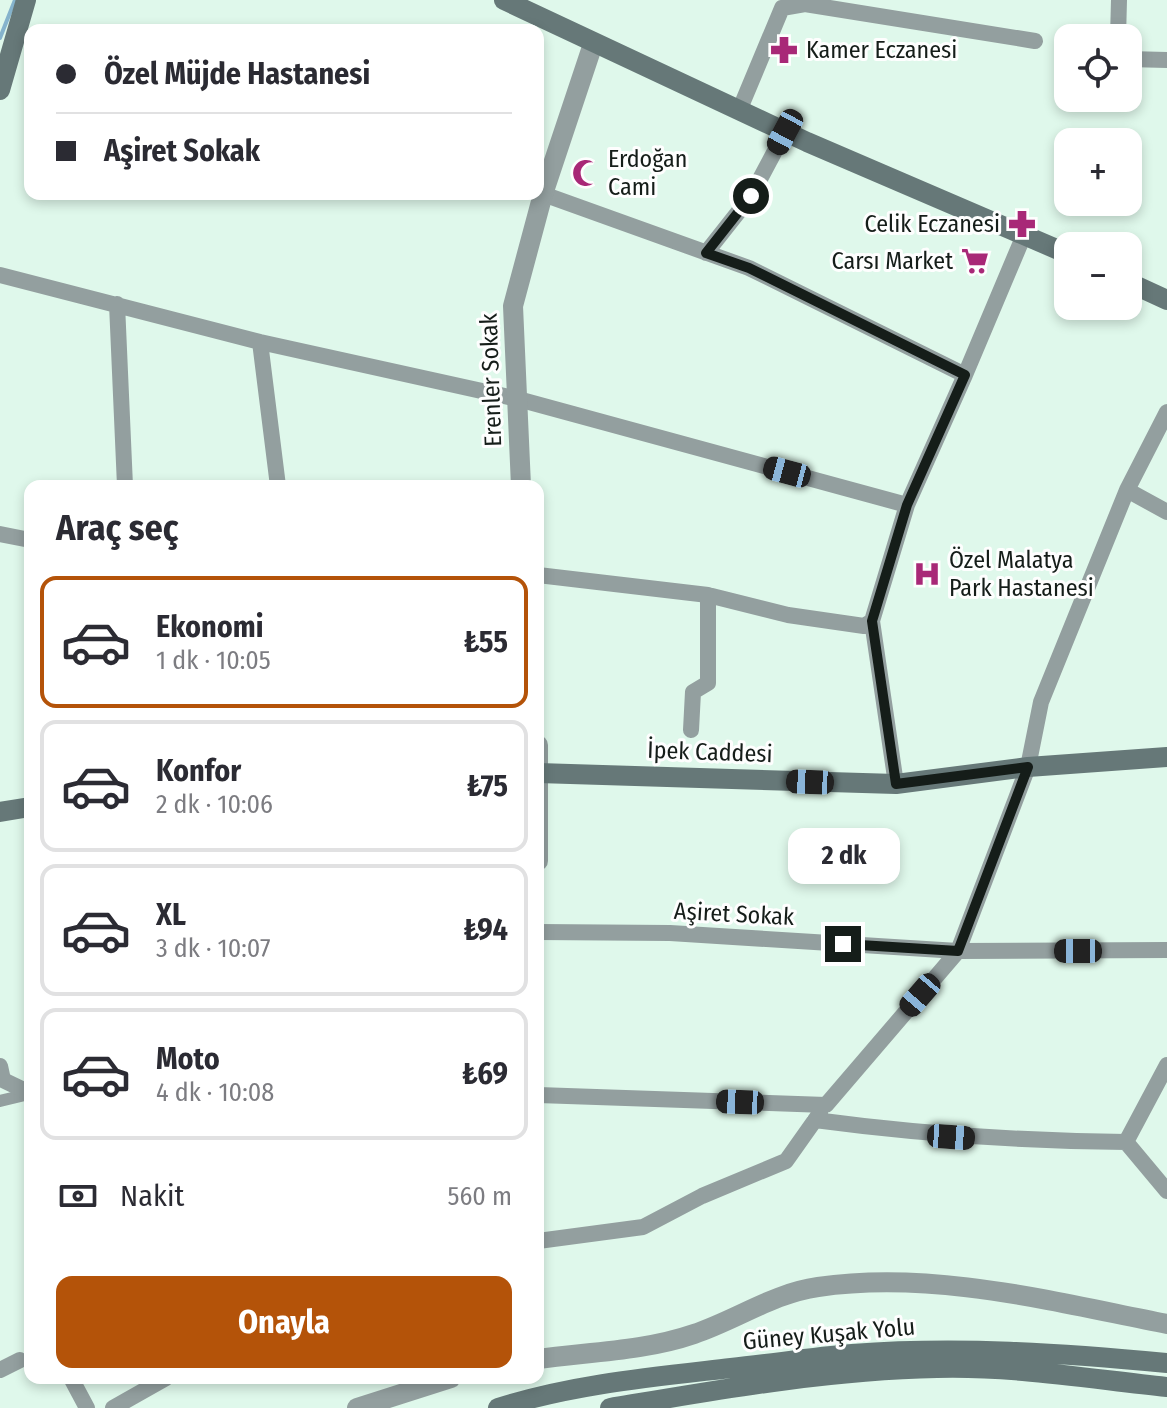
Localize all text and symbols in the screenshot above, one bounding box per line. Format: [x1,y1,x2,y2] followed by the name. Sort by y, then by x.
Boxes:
[1054,24,1142,320] map controls
[1054,24,1142,112] button: locate
[769,35,799,65] pharmacy icon: Kamer Eczanesi
[806,36,957,64] place label: Kamer Eczanesi
[104,56,370,92] text: Özel Müjde Hastanesi
[763,105,807,159] car
[1054,128,1142,216] button: +
[104,133,260,169] text: Aşiret Sokak
[608,145,687,201] place label: Erdoğan Cami
[571,158,601,188] mosque icon: Erdoğan Cami
[733,178,769,214] route start
[1007,209,1037,239] pharmacy icon: Celik Eczanesi
[864,210,1000,238] place label: Celik Eczanesi
[1054,232,1142,320] button: −
[960,246,990,276] supermarket icon: Carsı Market
[831,247,953,275] place label: Carsı Market
[475,312,507,447] street label: Erenler Sokak
[761,454,813,490] car
[56,506,178,550] text: Araç seç
[949,546,1094,602] place label: Özel Malatya Park Hastanesi
[912,559,942,589] hospital icon: Özel Malatya Park Hastanesi
[60,606,132,678] icon: car
[156,609,264,645] text: Ekonomi
[464,624,508,660] text: ₺55
[156,645,271,676] text: 1 dk · 10:05
[647,736,773,768] street label: İpek Caddesi
[60,750,132,822] icon: car
[156,753,241,789] text: Konfor
[467,768,508,804] text: ₺75
[786,769,834,795] car
[156,789,273,820] text: 2 dk · 10:06
[787,828,899,884] callout: 2 dk
[822,840,866,871] text: 2 dk
[60,894,132,966] icon: car
[156,897,186,933] text: XL
[673,897,796,931] street label: Aşiret Sokak
[463,912,508,948] text: ₺94
[825,926,861,962] route end
[156,933,270,964] text: 3 dk · 10:07
[1054,939,1102,963] car
[895,969,945,1021] car
[60,1038,132,1110] icon: car
[156,1041,220,1077] text: Moto
[462,1056,508,1092] text: ₺69
[156,1077,274,1108] text: 4 dk · 10:08
[716,1089,764,1115] car
[926,1123,976,1151] car
[56,1174,100,1218] icon: cash
[120,1178,184,1214] text: Nakit
[448,1181,512,1212] text: 560 m
[56,1276,512,1368] button: Onayla
[742,1313,916,1355] street label: Güney Kuşak Yolu

